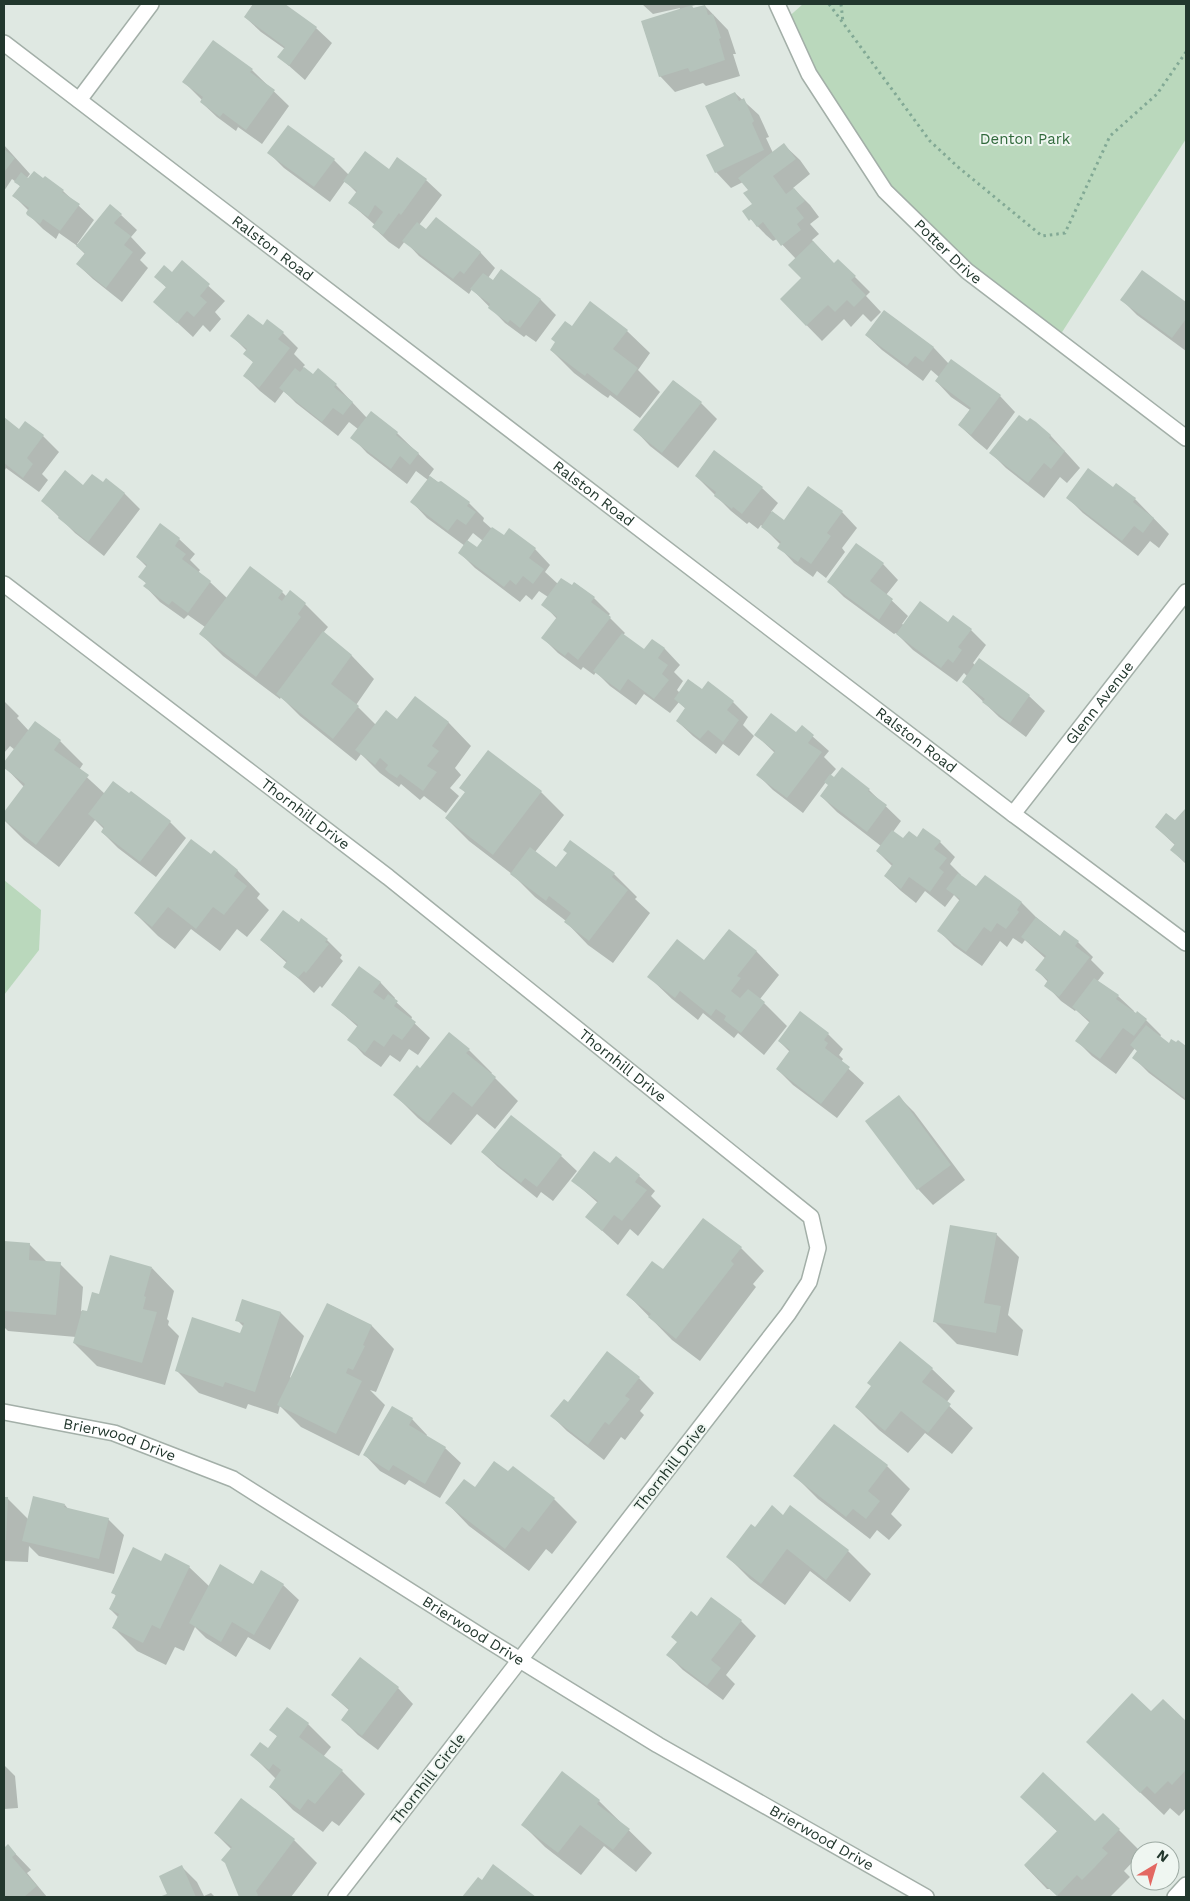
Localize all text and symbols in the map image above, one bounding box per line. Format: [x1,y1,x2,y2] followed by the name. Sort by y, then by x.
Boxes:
[980,130,1071,148] park label: Denton Park
[228,212,317,285] street label: Ralston Road
[910,215,985,288] street label: Potter Drive
[549,457,638,530] street label: Ralston Road
[1062,658,1138,748] street label: Glenn Avenue
[872,703,960,777] street label: Ralston Road
[257,774,353,853] street label: Thornhill Drive
[575,1025,670,1106] street label: Thornhill Drive
[62,1415,178,1465] street label: Brierwood Drive
[630,1419,710,1515] street label: Thornhill Drive
[419,1592,528,1670] street label: Brierwood Drive
[387,1730,469,1828] street label: Thornhill Circle
[766,1801,877,1874] street label: Brierwood Drive
[1130,1841,1180,1891] north arrow
[1154,1846,1172,1865] text: N

